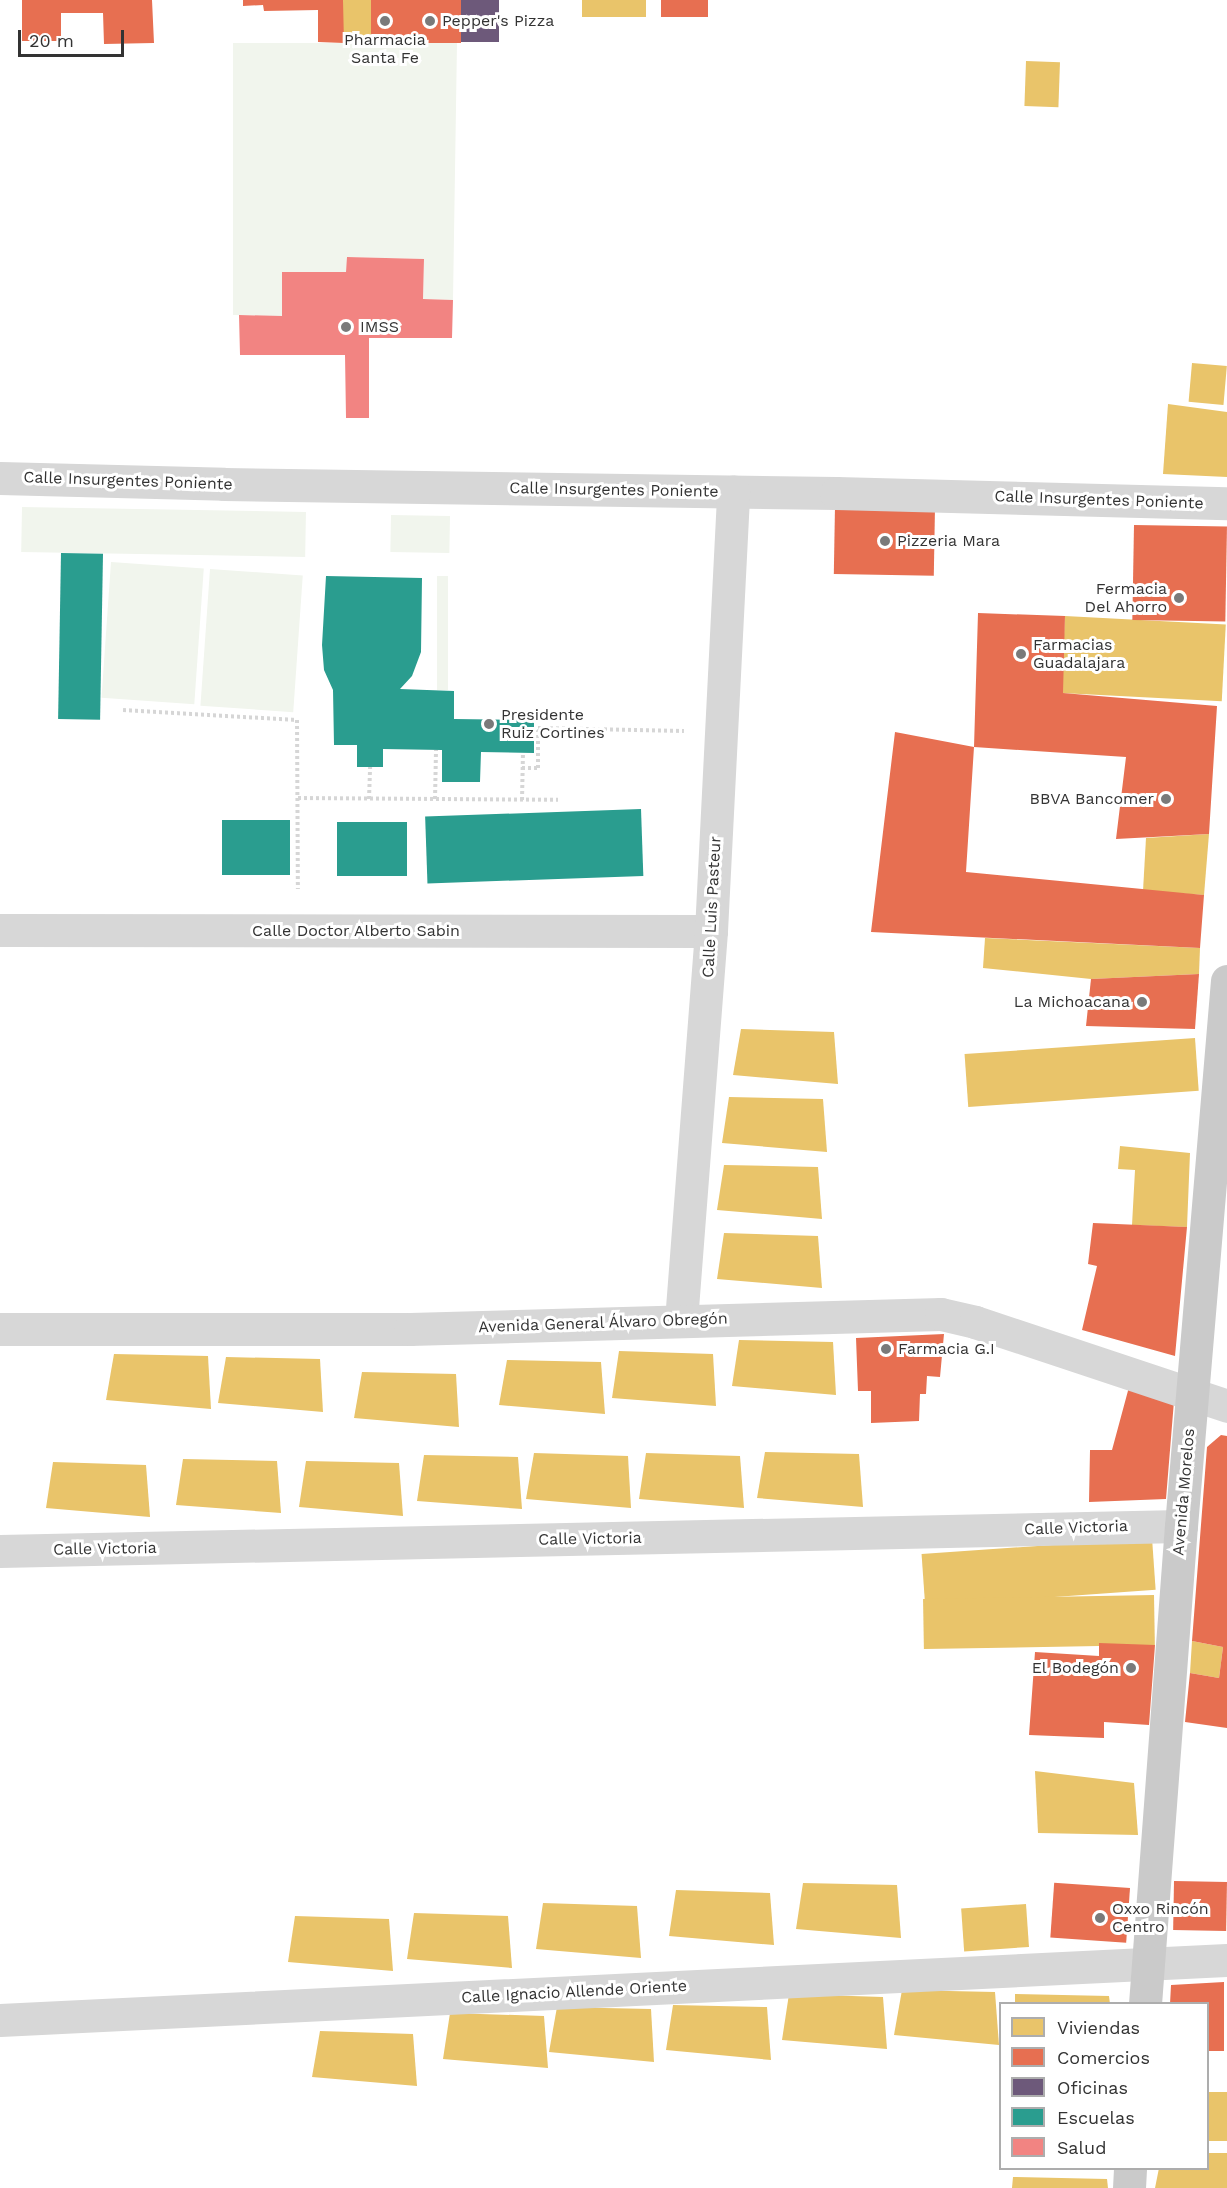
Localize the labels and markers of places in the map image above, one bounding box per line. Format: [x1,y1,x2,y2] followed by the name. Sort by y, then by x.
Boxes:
[442,11,554,31] place label: Pepper's Pizza
[378,14,392,28] marker: Pharmacia Santa Fe
[423,14,437,28] marker: Pepper's Pizza
[344,30,426,68] place label: Pharmacia Santa Fe
[360,317,399,337] place label: IMSS
[337,318,355,336] marker: IMSS
[897,531,1000,551] place label: Pizzeria Mara
[878,534,892,548] marker: Pizzeria Mara
[1083,579,1167,617] place label: Fermacia Del Ahorro
[1172,591,1186,605] marker: Fermacia Del Ahorro
[1033,635,1125,673] place label: Farmacias Guadalajara
[1014,647,1028,661] marker: Farmacias Guadalajara
[501,705,605,743] place label: Presidente Ruiz Cortines
[482,717,496,731] marker: Presidente Ruiz Cortines
[1029,789,1154,809] place label: BBVA Bancomer
[1159,792,1173,806] marker: BBVA Bancomer
[1014,992,1130,1012] place label: La Michoacana
[1135,995,1149,1009] marker: La Michoacana
[898,1339,995,1359] place label: Farmacia G.I
[879,1342,893,1356] marker: Farmacia G.I
[1031,1658,1119,1678] place label: El Bodegón
[1124,1661,1138,1675] marker: El Bodegón
[1112,1899,1209,1937] place label: Oxxo Rincón Centro
[1093,1911,1107,1925] marker: Oxxo Rincón Centro

